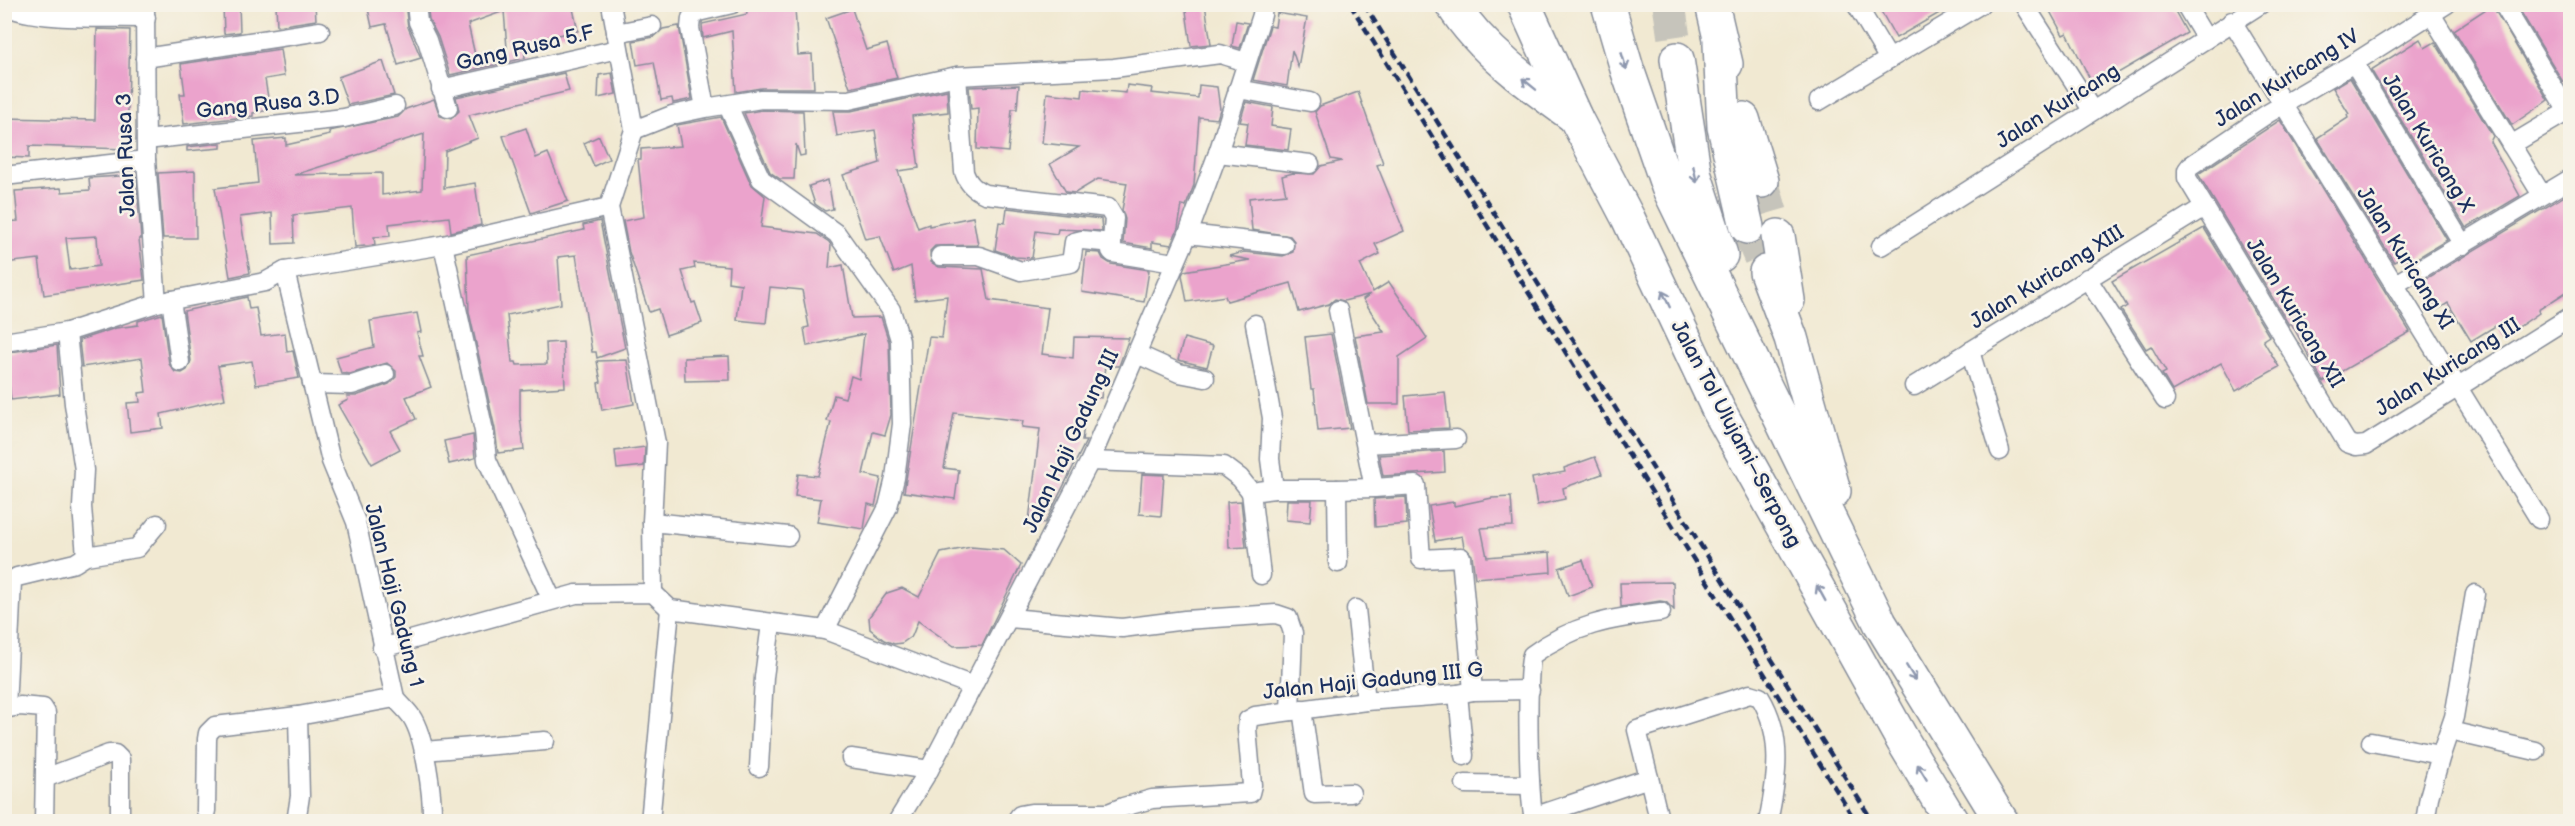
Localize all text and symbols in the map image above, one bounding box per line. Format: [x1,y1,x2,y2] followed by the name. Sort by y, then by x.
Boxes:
[454,20,597,76] street label: Gang Rusa 5.F
[2210,23,2364,133] street label: Jalan Kuricang IV
[1619,51,1630,70] one-way arrow
[1992,58,2124,154] street label: Jalan Kuricang
[2377,69,2479,217] street label: Jalan Kuricang X
[1522,77,1537,91] one-way arrow
[195,84,341,124] street label: Gang Rusa 3.D
[111,93,141,217] street label: Jalan Rusa 3
[1690,163,1701,183] one-way arrow
[2351,182,2459,334] street label: Jalan Kuricang XI
[1966,220,2128,334] street label: Jalan Kuricang XIII
[2241,234,2349,392] street label: Jalan Kuricang XII
[1660,291,1672,309] one-way arrow
[2371,312,2525,422] street label: Jalan Kuricang III
[1665,316,1807,552] street label: Jalan Tol Ulujami–Serpong
[1017,345,1125,537] street label: Jalan Haji Gadung III
[359,501,429,689] street label: Jalan Haji Gadung 1
[1814,584,1826,601] one-way arrow
[1262,657,1485,705] street label: Jalan Haji Gadung III G
[1905,664,1917,681] one-way arrow
[1915,764,1927,781] one-way arrow

